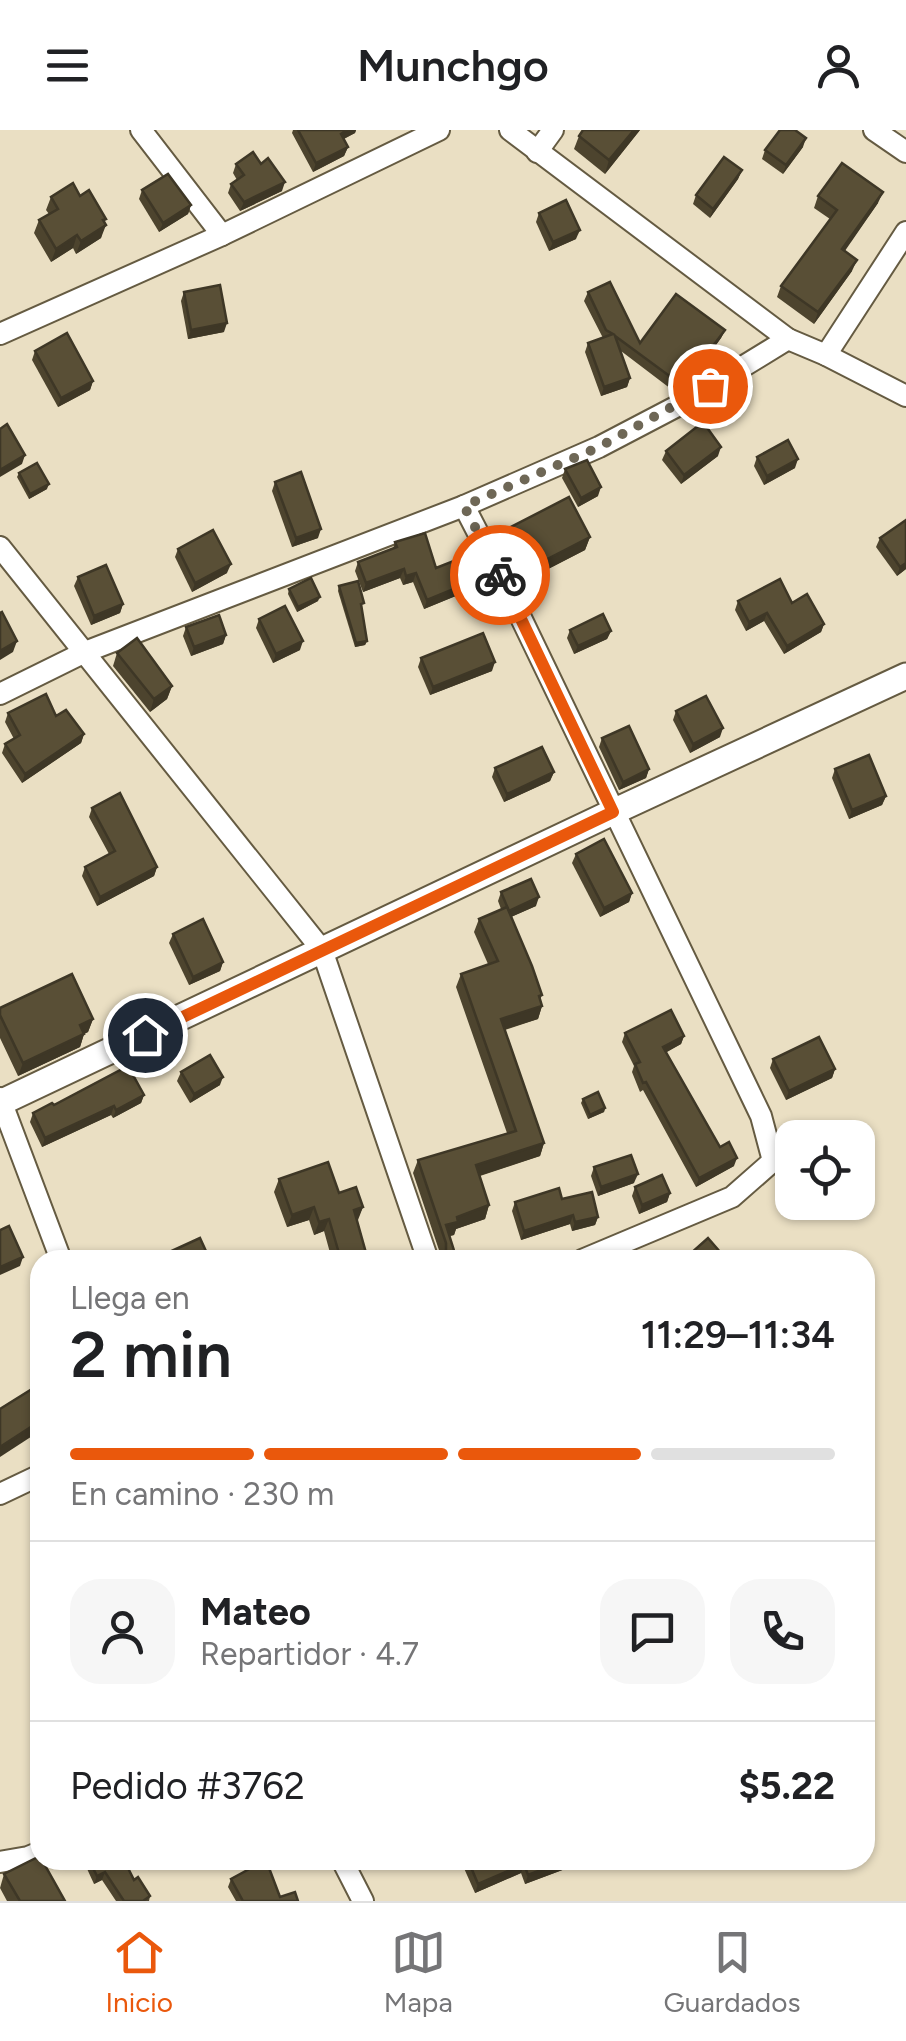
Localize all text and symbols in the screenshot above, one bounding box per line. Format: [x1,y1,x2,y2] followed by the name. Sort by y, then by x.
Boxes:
[40,38,95,93] icon: menu
[357,38,549,92] text: Munchgo
[811,38,866,93] icon: person
[668,344,753,429] pin
[683,359,738,414] icon: bag
[450,525,550,625] courier
[473,548,528,603] icon: bike
[103,993,188,1078] pin
[118,1008,173,1063] icon: home
[775,1120,875,1220] map controls
[775,1120,875,1220] button: locate
[70,1279,190,1317] text: Llega en
[641,1312,835,1358] text: 11:29–11:34
[70,1315,232,1393] text: 2 min
[70,1475,334,1513] text: En camino · 230 m
[70,1579,175,1684] button: person
[600,1579,705,1684] button: chat
[730,1579,835,1684] button: phone
[200,1589,311,1635] text: Mateo
[200,1635,419,1673] text: Repartidor · 4.7
[70,1763,305,1809] text: Pedido #3762
[738,1763,835,1809] text: $5.22
[105,1925,173,2019] tab: Inicio
[384,1925,453,2019] tab: Mapa
[664,1925,801,2019] tab: Guardados

